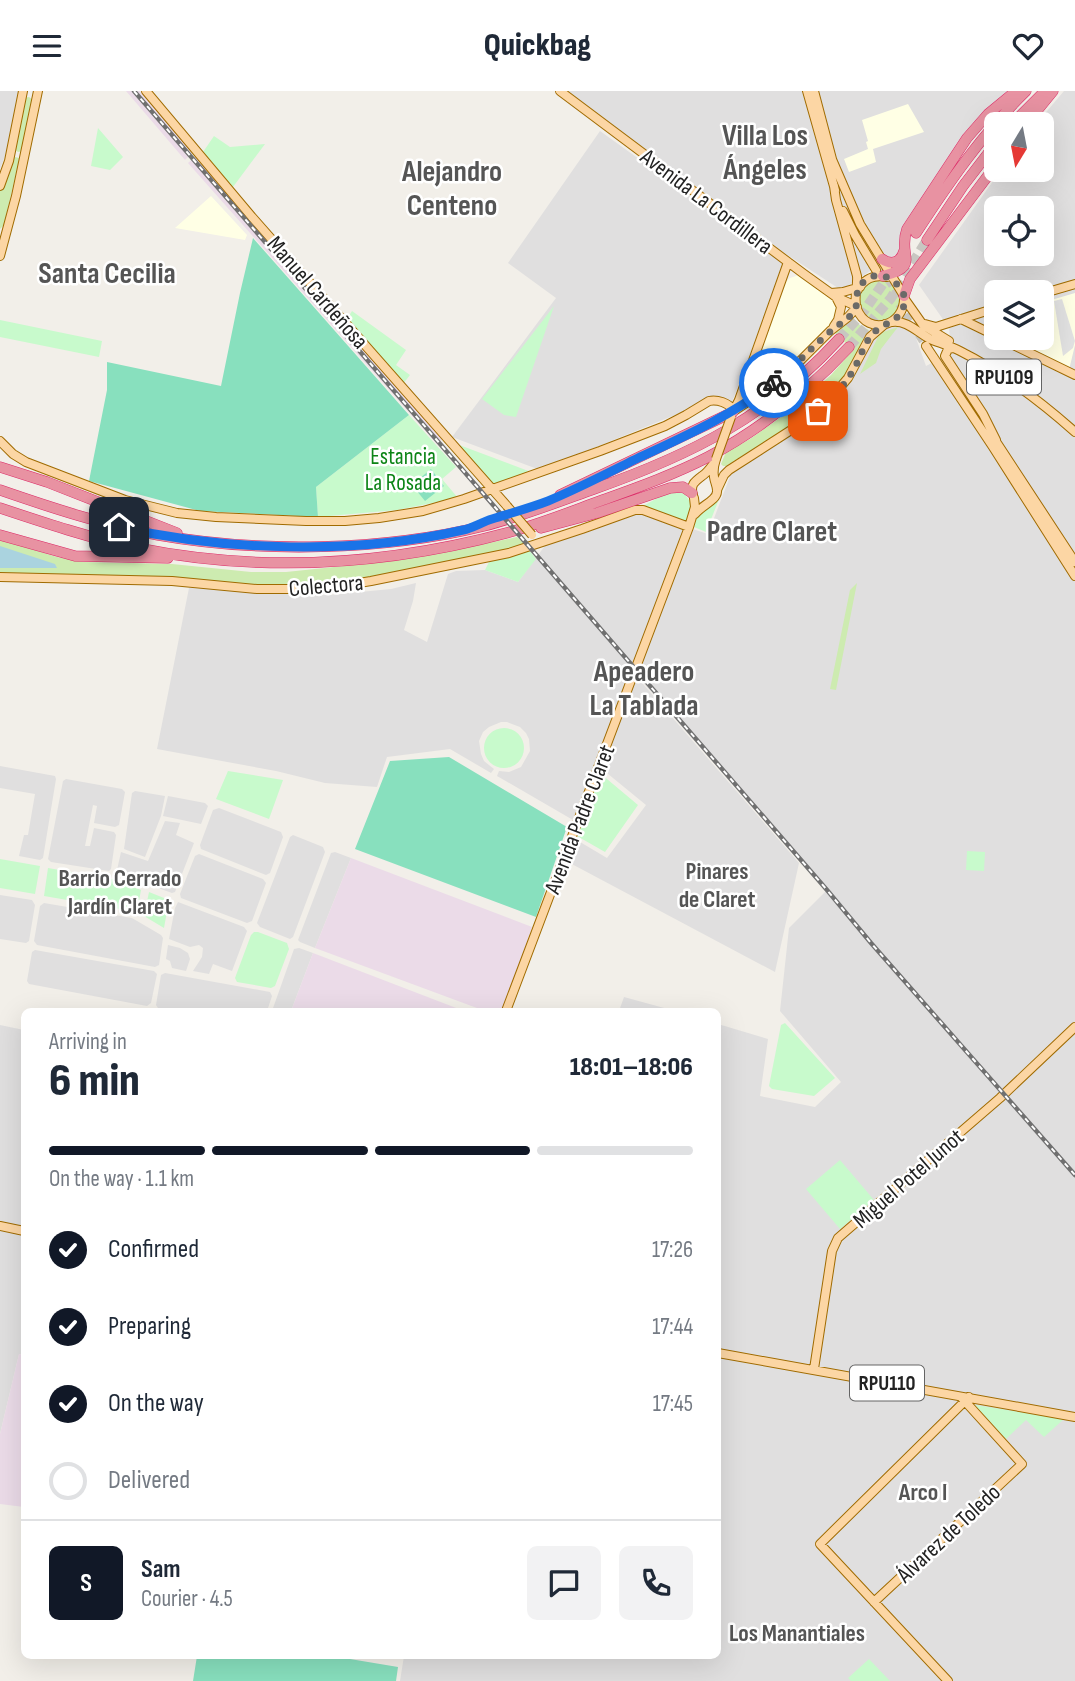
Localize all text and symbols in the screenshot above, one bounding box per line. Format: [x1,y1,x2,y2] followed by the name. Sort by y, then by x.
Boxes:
[484,26,591,65] text: Quickbag
[28,27,66,65] icon: menu
[1009,27,1047,65] icon: heart
[984,112,1054,182] north arrow
[984,112,1054,350] map controls
[722,118,808,188] district label: Villa Los Ángeles
[634,142,778,261] street label: Avenida La Cordillera
[401,154,502,224] district label: Alejandro Centeno
[984,196,1054,266] button: locate
[261,231,374,355] street label: Manuel Cardeñosa
[38,256,176,292] district label: Santa Cecilia
[984,280,1054,350] button: layers
[739,348,809,418] courier
[967,359,1041,395] road number: RPU109
[755,364,793,402] icon: bike
[788,381,848,441] pin
[799,392,837,430] icon: bag
[365,443,441,497] park label: Estancia La Rosada
[89,497,149,557] pin
[100,508,138,546] icon: home
[707,514,837,550] district label: Padre Claret
[288,569,364,603] street label: Colectora
[589,654,699,724] district label: Apeadero La Tablada
[538,741,621,899] street label: Avenida Padre Claret
[679,857,755,914] district label: Pinares de Claret
[59,864,181,921] district label: Barrio Cerrado Jardín Claret
[49,1028,127,1056] text: Arriving in
[570,1052,693,1083] text: 18:01–18:06
[49,1054,140,1109] text: 6 min
[847,1123,970,1235] street label: Miguel Potel Junot
[49,1165,194,1193] text: On the way · 1.1 km
[49,1231,87,1269] icon: check
[108,1234,199,1265] text: Confirmed
[652,1236,693,1264] text: 17:26
[49,1308,87,1346] icon: check
[108,1311,191,1342] text: Preparing
[652,1313,693,1341] text: 17:44
[850,1365,924,1401] road number: RPU110
[49,1385,87,1423] icon: check
[108,1388,204,1419] text: On the way
[653,1390,693,1418] text: 17:45
[108,1465,190,1496] text: Delivered
[898,1478,947,1507] district label: Arco I
[890,1479,1006,1590] street label: Álvarez de Toledo
[527,1546,601,1620] button: chat
[619,1546,693,1620] button: phone
[141,1554,181,1585] text: Sam
[80,1568,92,1599] text: S
[141,1585,233,1613] text: Courier · 4.5
[729,1619,865,1648] district label: Los Manantiales

